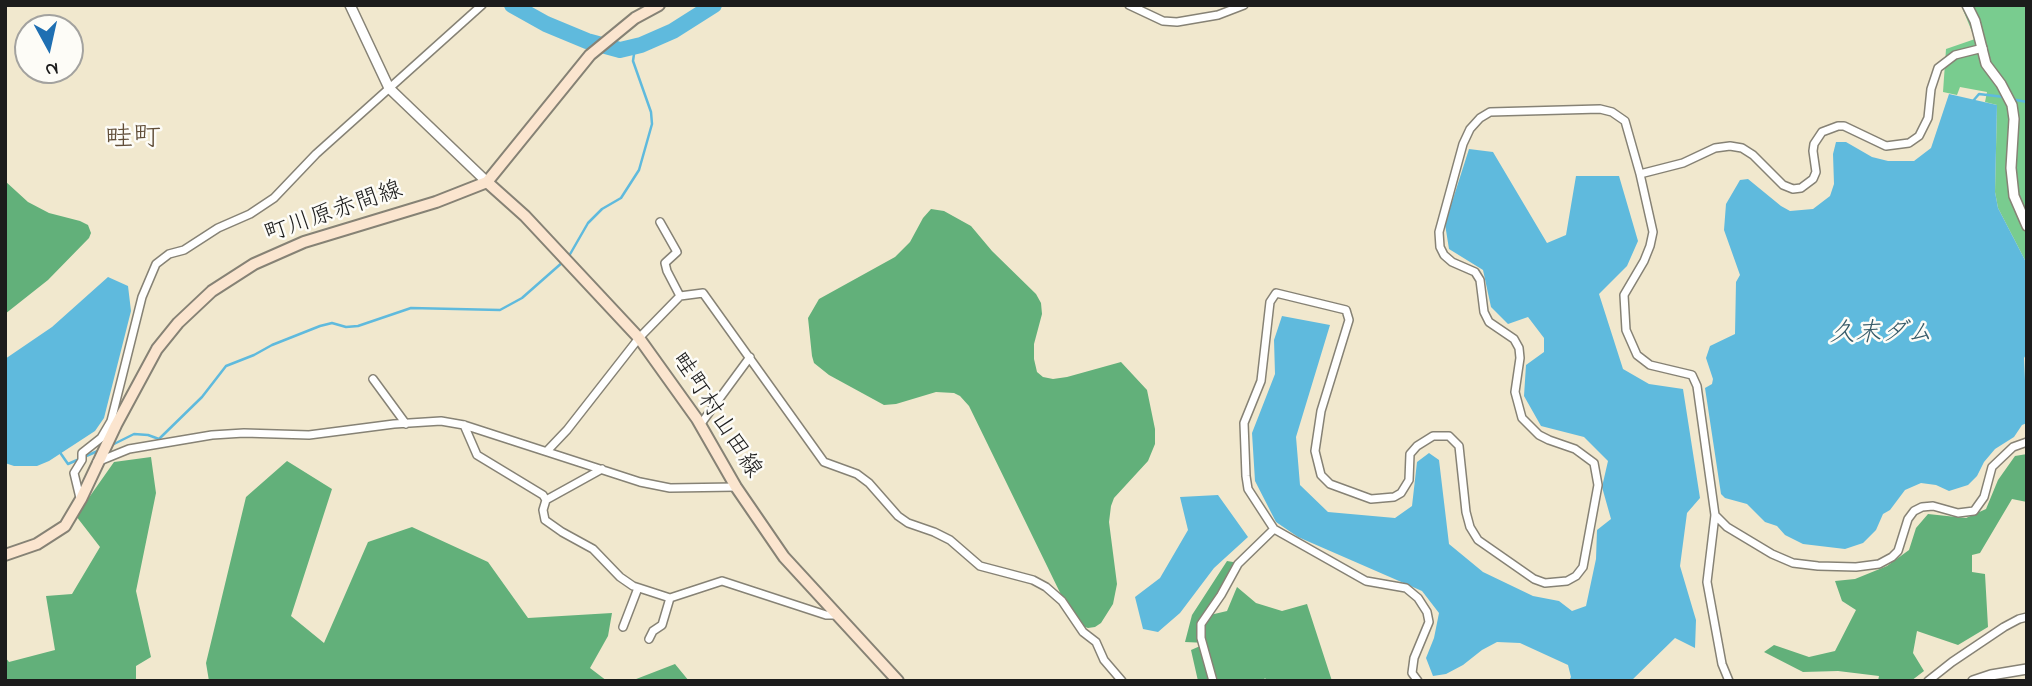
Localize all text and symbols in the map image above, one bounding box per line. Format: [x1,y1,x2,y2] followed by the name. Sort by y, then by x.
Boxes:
[14,14,84,84] north arrow
[43,54,60,83] text: N
[105,123,161,157] district label: 畦町
[261,177,407,251] street label: 町川原赤間線
[1829,320,1933,352] water label: 久末ダム
[664,348,766,484] street label: 畦町村山田線

